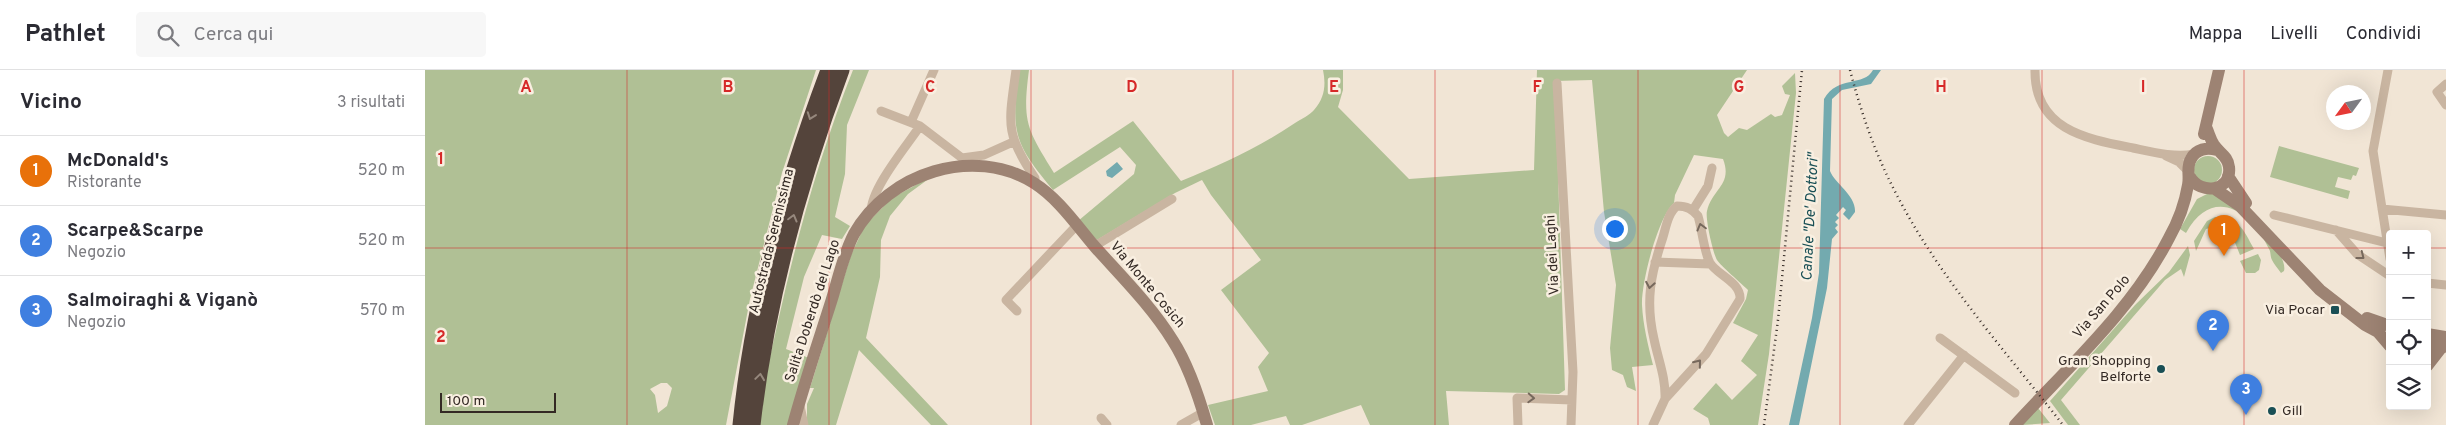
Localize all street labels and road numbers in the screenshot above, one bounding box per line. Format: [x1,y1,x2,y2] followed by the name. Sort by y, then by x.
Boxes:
[746,167,798,315] street label: Autostrada Serenissima
[1542,214,1564,296] street label: Via dei Laghi
[782,237,844,385] street label: Salita Doberdò del Lago
[1106,238,1188,332] street label: Via Monte Cosich
[2070,272,2134,342] street label: Via San Polo

